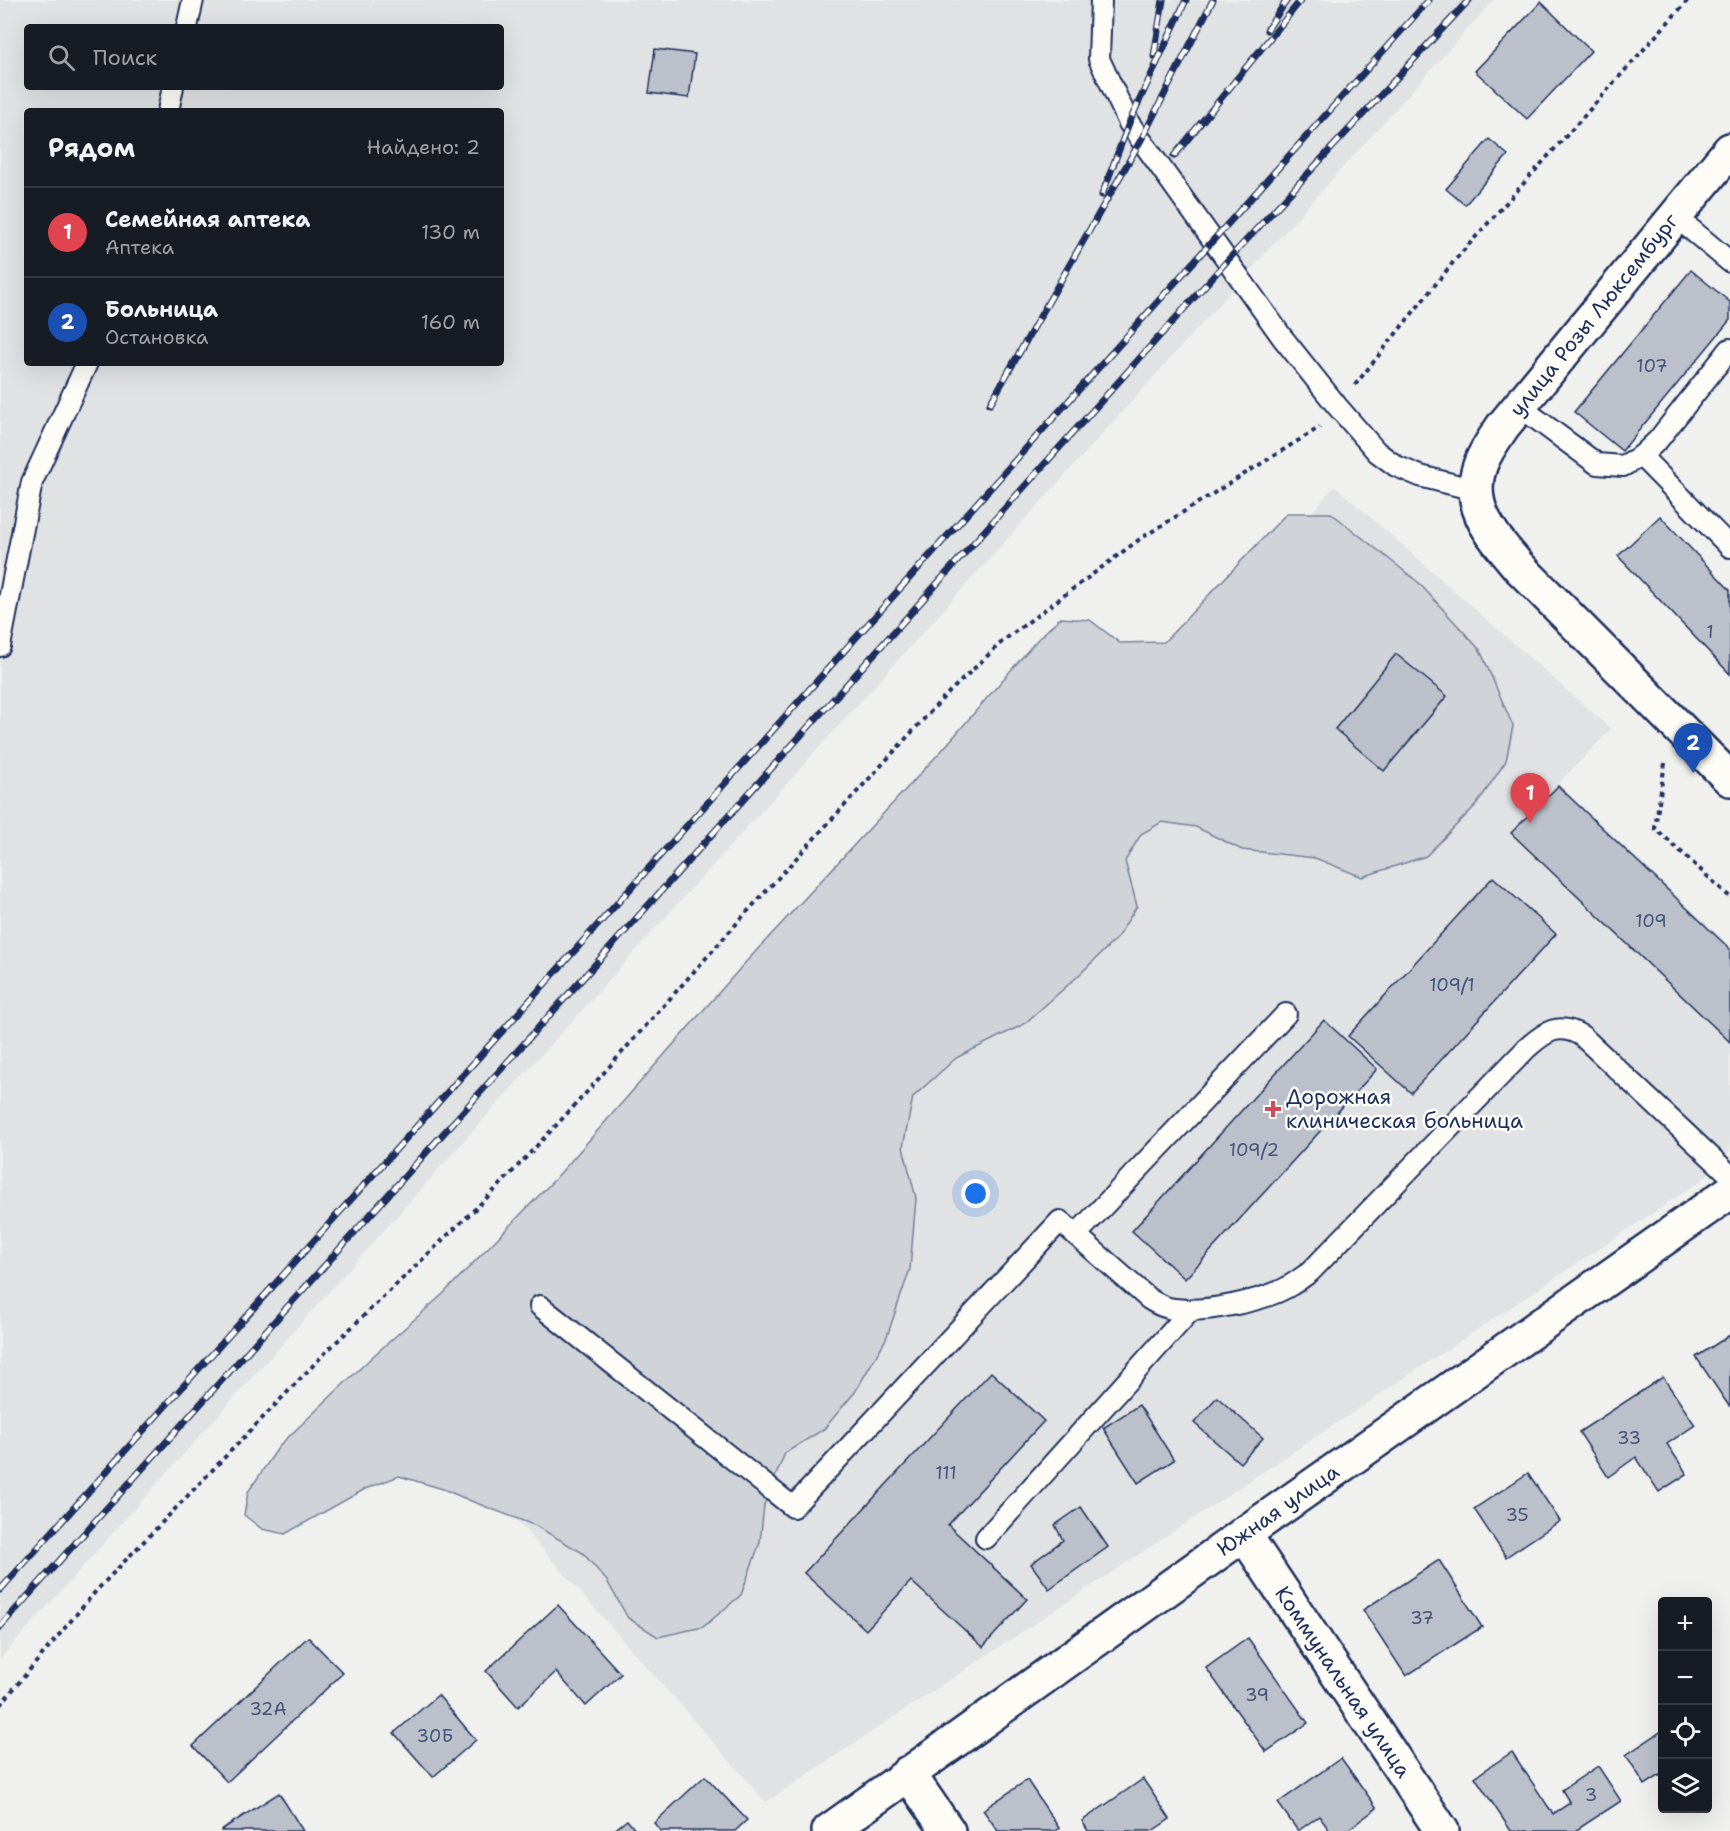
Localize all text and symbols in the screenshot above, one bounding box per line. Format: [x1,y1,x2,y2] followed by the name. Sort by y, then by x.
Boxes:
[24,24,504,90] search box
[45,41,78,74] icon: search
[93,43,157,72] text: Поиск
[48,130,135,165] text: Рядом
[367,134,480,160] text: Найдено: 2
[105,205,310,234] text: Семейная аптека
[1503,207,1685,422] street label: улица Розы Люксембург
[63,219,72,245] text: 1
[421,219,480,245] text: 130 m
[105,234,174,260] text: Аптека
[105,295,218,324] text: Больница
[61,309,75,335] text: 2
[421,309,480,335] text: 160 m
[105,324,209,350] text: Остановка
[1636,354,1668,378] house number: 107
[1706,620,1714,644] house number: 1
[1674,724,1712,773] pin: 2
[1510,774,1550,823] pin: 1
[1635,909,1667,933] house number: 109
[1429,973,1475,997] house number: 109/1
[1286,1083,1523,1135] place label: Дорожная клиническая больница
[1264,1100,1282,1118] marker: Дорожная клиническая больница
[1229,1138,1279,1162] house number: 109/2
[961,1179,990,1208] your location
[1617,1426,1641,1450] house number: 33
[1211,1458,1345,1562] street label: Южная улица
[935,1461,957,1485] house number: 111
[1505,1503,1529,1527] house number: 35
[1268,1581,1418,1783] street label: Коммунальная улица
[1658,1597,1712,1813] map controls
[1658,1597,1712,1651] button: +
[1410,1606,1434,1630] house number: 37
[1658,1651,1712,1705] button: −
[1245,1683,1269,1707] house number: 39
[249,1697,287,1721] house number: 32А
[1658,1705,1712,1759] button: locate
[417,1724,453,1748] house number: 30Б
[1658,1759,1712,1813] button: layers
[1585,1783,1597,1807] house number: 3

